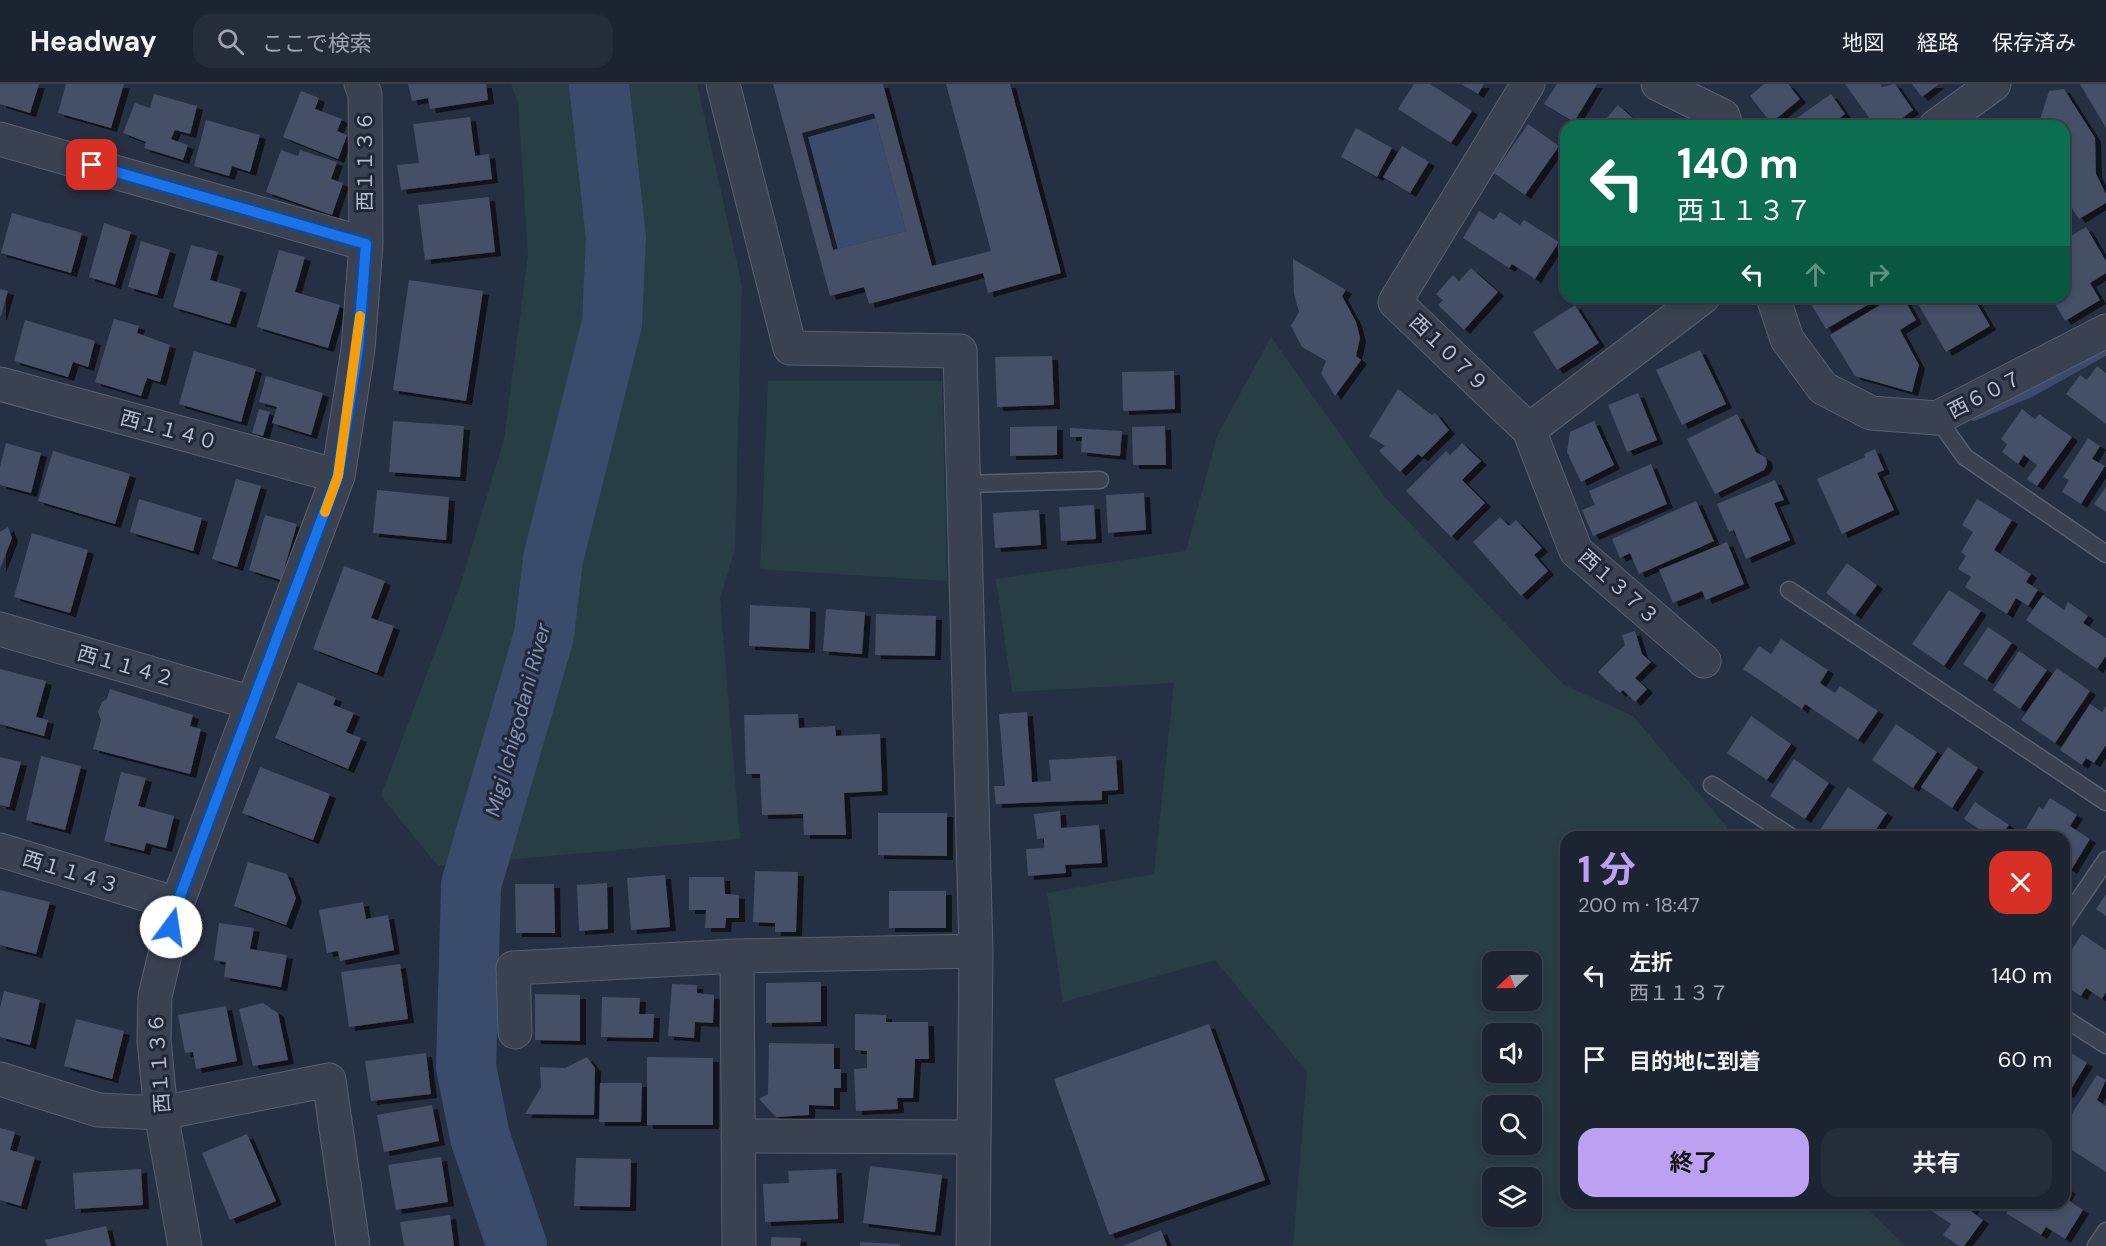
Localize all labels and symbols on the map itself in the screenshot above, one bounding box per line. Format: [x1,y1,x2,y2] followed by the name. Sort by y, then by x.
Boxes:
[352,111,378,211] street label: 西１１３６
[66,139,117,190] pin
[1404,309,1494,397] street label: 西１０７９
[1943,364,2027,424] street label: 西６０７
[117,405,221,455] street label: 西１１４０
[1573,544,1665,630] street label: 西１３７３
[479,619,558,820] water label: Migi Ichigodani River
[74,640,178,692] street label: 西１１４２
[19,845,123,899] street label: 西１１４３
[139,895,203,959] position arrow
[1482,951,1542,1011] north arrow
[143,1012,175,1114] street label: 西１１３６

